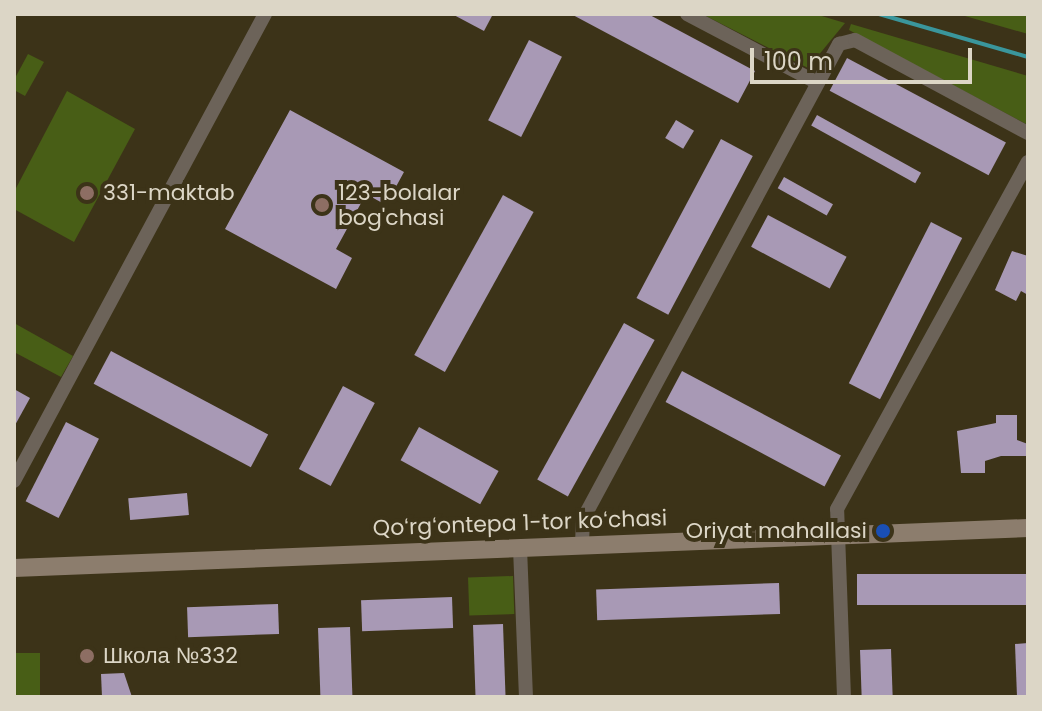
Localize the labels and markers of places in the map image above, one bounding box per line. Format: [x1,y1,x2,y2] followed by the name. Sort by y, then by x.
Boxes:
[338,179,460,230] place label: 123-bolalar bog'chasi
[103,180,235,206] place label: 331-maktab
[78,184,96,202] marker: 331-maktab
[313,196,331,214] marker: 123-bolalar bog'chasi
[686,518,867,544] place label: Oriyat mahallasi
[874,522,892,540] marker: Oriyat mahallasi
[103,643,238,669] place label: Школа №332
[78,647,96,665] marker: Школа №332

